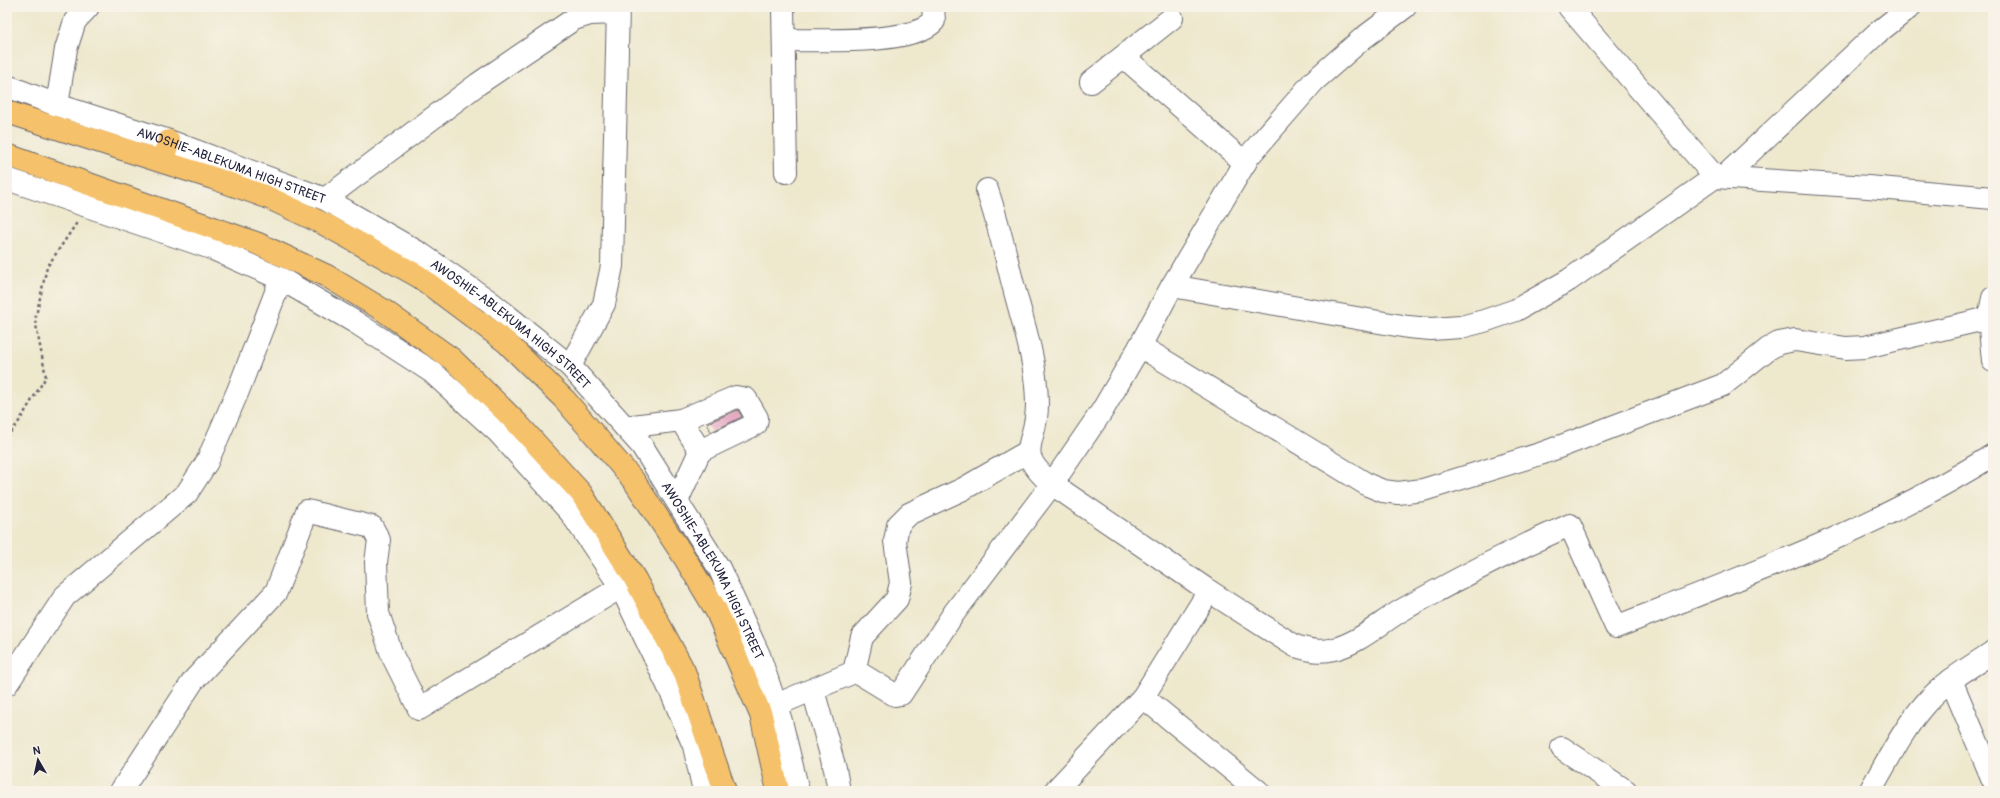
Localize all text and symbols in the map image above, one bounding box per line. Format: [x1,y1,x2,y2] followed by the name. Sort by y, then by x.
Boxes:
[135,124,328,208] street label: AWOSHIE-ABLEKUMA HIGH STREET
[427,256,593,392] street label: AWOSHIE-ABLEKUMA HIGH STREET
[658,479,767,662] street label: AWOSHIE-ABLEKUMA HIGH STREET
[18,740,58,780] north arrow
[32,744,42,758] text: N

